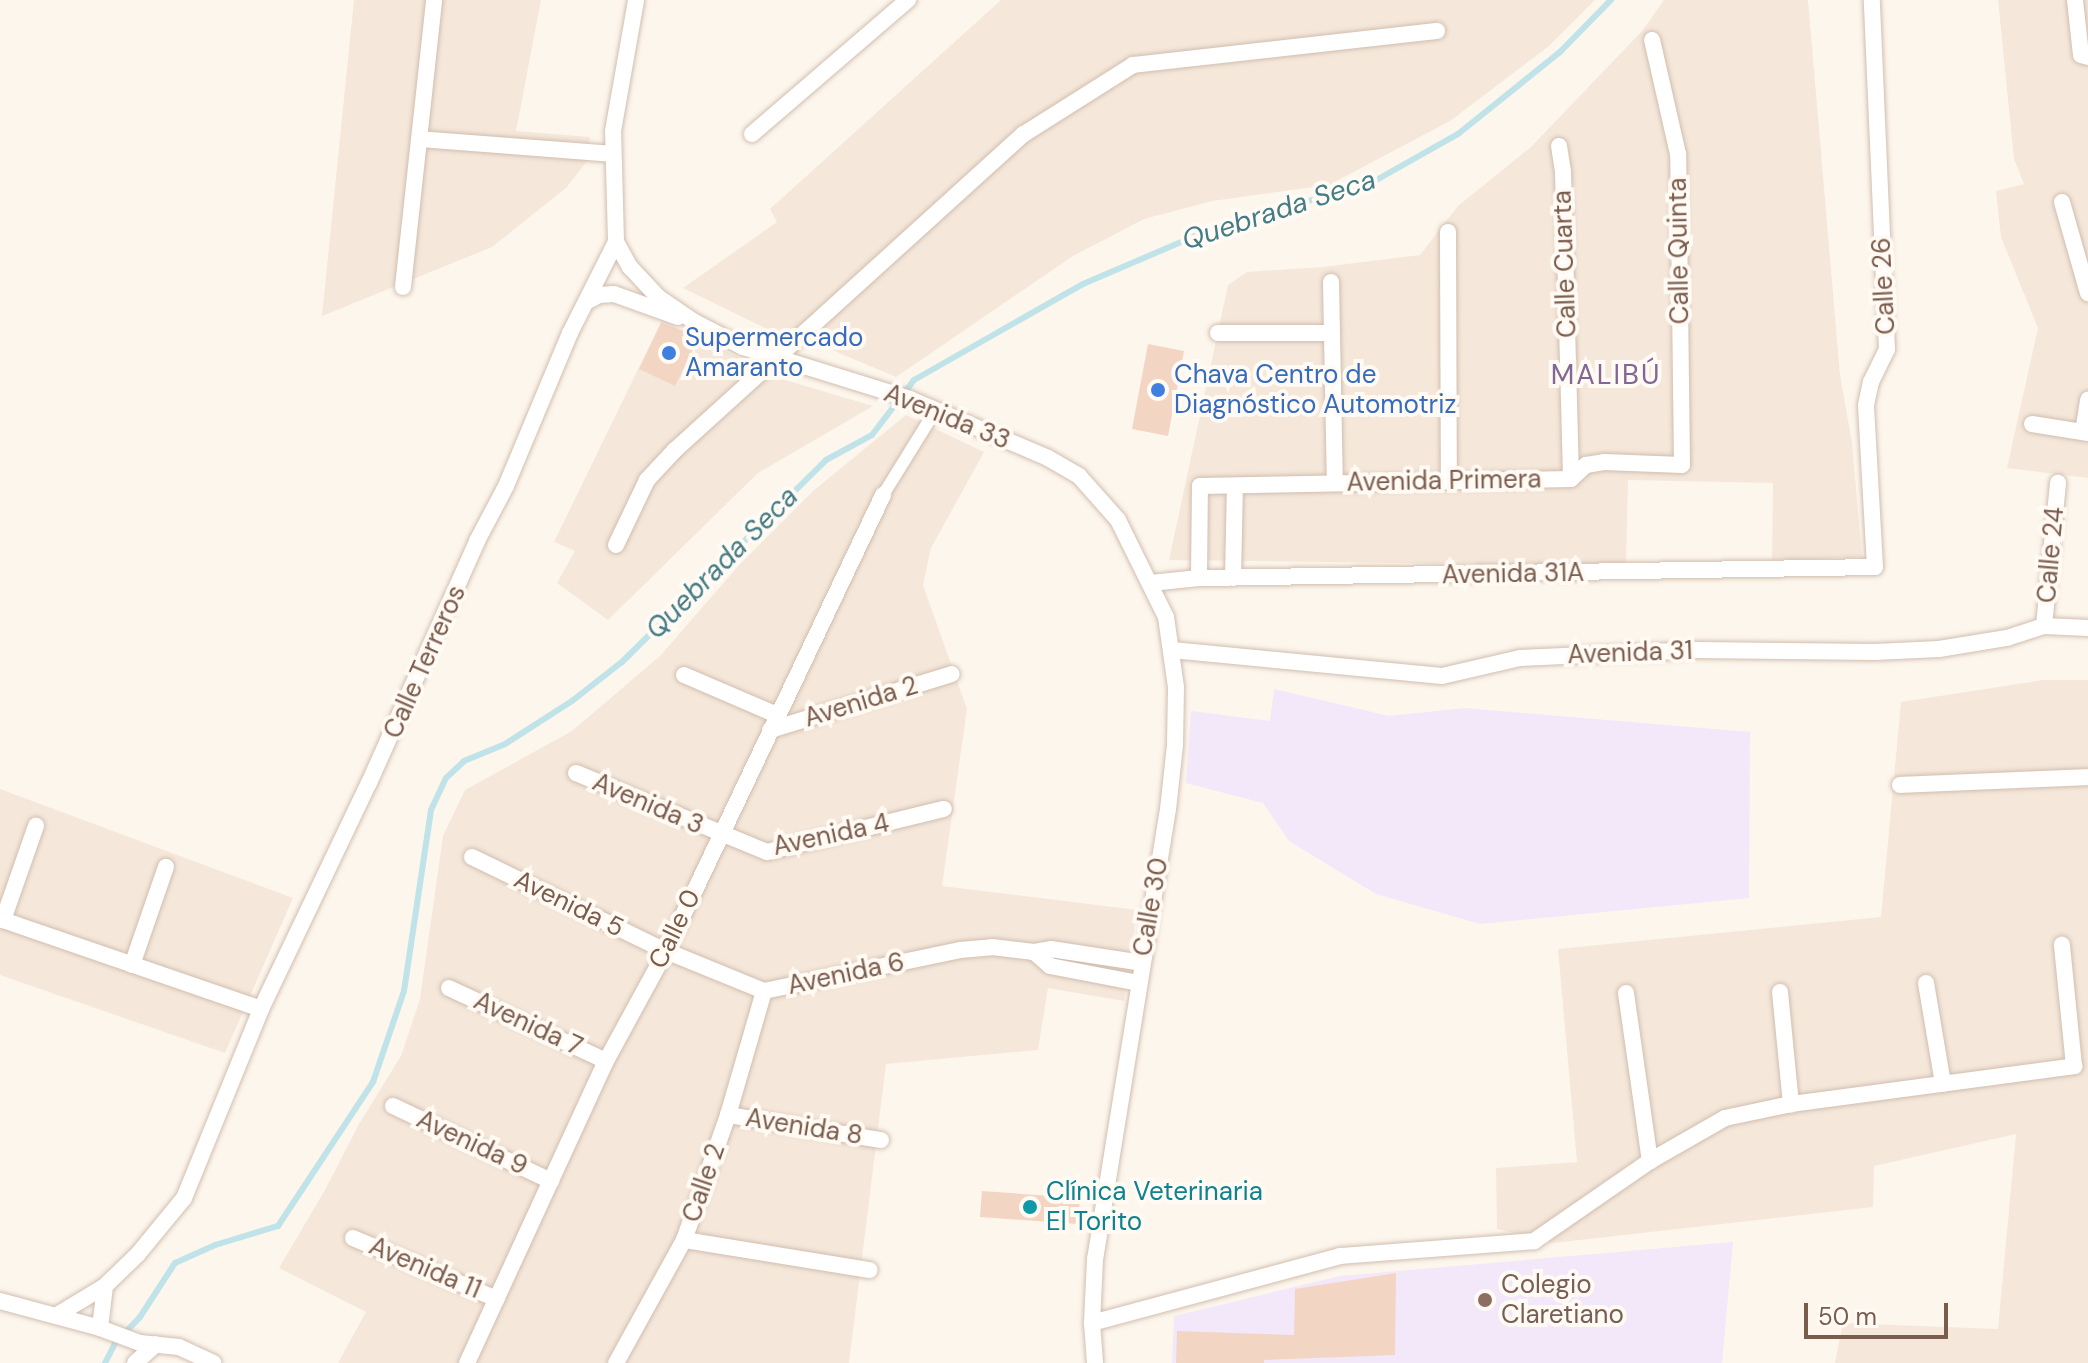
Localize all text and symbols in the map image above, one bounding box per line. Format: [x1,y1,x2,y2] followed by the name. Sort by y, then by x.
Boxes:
[1178,163,1380,257] water label: Quebrada Seca
[1662,177,1696,325] street label: Calle Quinta
[1547,190,1583,338] street label: Calle Cuarta
[1866,237,1902,335] street label: Calle 26
[685,322,863,384] place label: Supermercado Amaranto
[660,344,678,362] marker: Supermercado Amaranto
[1551,358,1661,392] district label: MALIBÚ
[1174,359,1456,420] place label: Chava Centro de Diagnóstico Automotriz
[879,378,1015,456] street label: Avenida 33
[1149,381,1167,399] marker: Chava Centro de Diagnóstico Automotriz
[1346,464,1542,498] street label: Avenida Primera
[639,480,805,646] water label: Quebrada Seca
[2031,506,2071,604] street label: Calle 24
[1441,557,1585,591] street label: Avenida 31A
[377,581,473,743] street label: Calle Terreros
[1567,635,1693,671] street label: Avenida 31
[800,670,922,734] street label: Avenida 2
[588,767,708,841] street label: Avenida 3
[770,807,892,863] street label: Avenida 4
[1127,855,1175,959] street label: Calle 30
[509,864,629,944] street label: Avenida 5
[643,884,707,974] street label: Calle 0
[785,946,907,1002] street label: Avenida 6
[469,985,587,1063] street label: Avenida 7
[743,1102,865,1152] street label: Avenida 8
[412,1104,532,1182] street label: Avenida 9
[676,1140,732,1226] street label: Calle 2
[1046,1176,1263,1238] place label: Clínica Veterinaria El Torito
[1021,1198,1039,1216] marker: Clínica Veterinaria El Torito
[364,1230,486,1306] street label: Avenida 11
[1501,1269,1624,1330] place label: Colegio Claretiano
[1808,1287,1952,1337] scale bar
[1476,1291,1494,1309] marker: Colegio Claretiano
[1818,1301,1877,1332] text: 50 m

